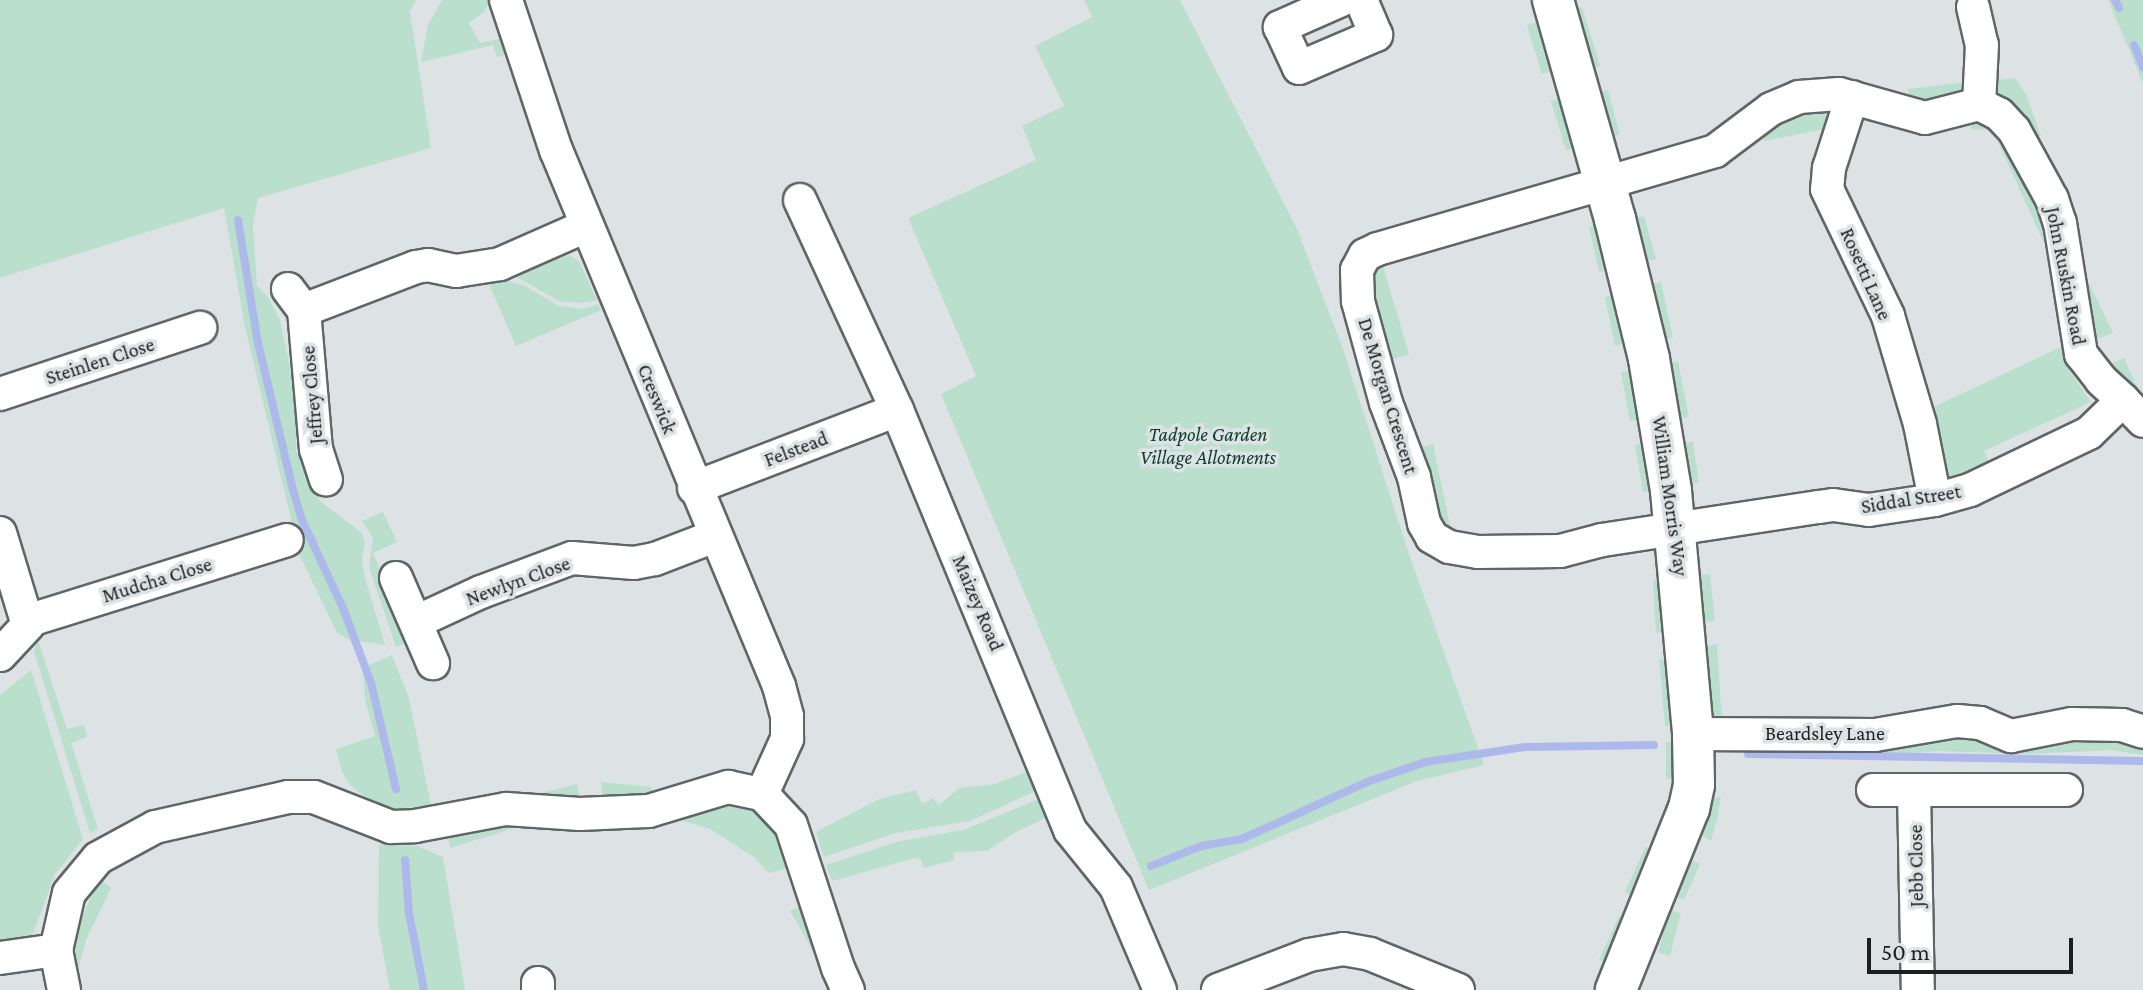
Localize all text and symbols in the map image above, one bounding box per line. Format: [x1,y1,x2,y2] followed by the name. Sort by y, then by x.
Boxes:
[2041,205,2091,347] street label: John Ruskin Road
[1835,224,1897,324] street label: Rosetti Lane
[1353,315,1423,477] street label: De Morgan Crescent
[43,332,157,390] street label: Steinlen Close
[296,345,328,445] street label: Jeffrey Close
[632,361,682,437] street label: Creswick
[1647,414,1693,578] street label: William Morris Way
[1140,423,1276,470] park label: Tadpole Garden Village Allotments
[761,426,831,472] street label: Felstead
[1859,479,1963,519] street label: Siddal Street
[463,551,573,611] street label: Newlyn Close
[947,551,1009,655] street label: Maizey Road
[99,552,215,608] street label: Mudcha Close
[1765,721,1885,745] street label: Beardsley Lane
[1903,825,1929,907] street label: Jebb Close
[1871,922,2077,972] scale bar
[1881,938,1930,965] text: 50 m

